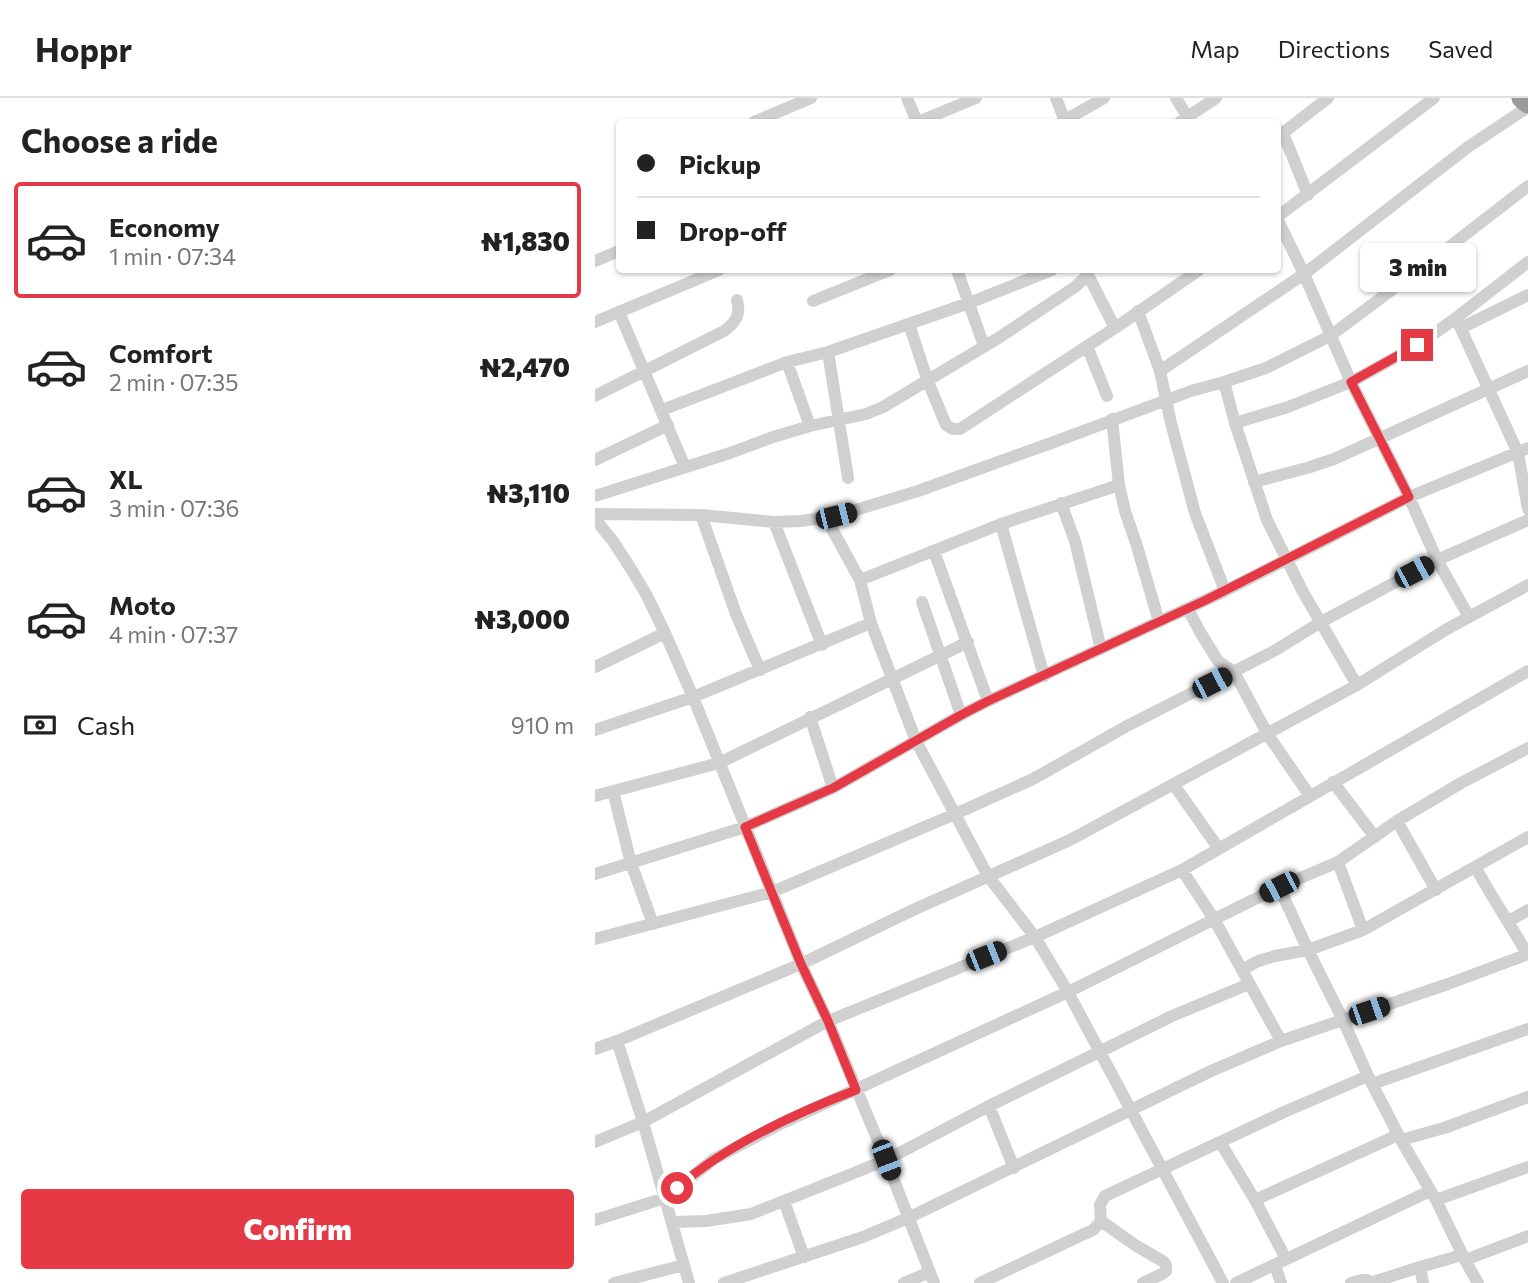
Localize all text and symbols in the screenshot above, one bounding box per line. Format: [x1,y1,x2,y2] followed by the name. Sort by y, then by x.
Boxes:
[35,28,132,69] text: Hoppr
[1190,34,1240,63] text: Map
[1278,34,1390,63] text: Directions
[1428,34,1493,63] text: Saved
[21,120,218,160] text: Choose a ride
[679,148,761,179] text: Pickup
[25,209,88,272] icon: car
[109,211,220,242] text: Economy
[679,215,786,246] text: Drop-off
[481,225,570,256] text: ₦1,830
[109,242,236,270] text: 1 min · 07:34
[1359,244,1475,292] callout: 3 min
[1389,253,1447,281] text: 3 min
[1401,329,1433,361] route end
[25,335,88,398] icon: car
[109,337,212,368] text: Comfort
[480,351,570,382] text: ₦2,470
[109,368,238,396] text: 2 min · 07:35
[25,461,88,524] icon: car
[109,463,143,494] text: XL
[486,477,570,508] text: ₦3,110
[109,494,240,522] text: 3 min · 07:36
[814,501,859,531] car
[1391,553,1438,591] car
[25,587,88,650] icon: car
[109,589,176,620] text: Moto
[474,603,570,634] text: ₦3,000
[109,620,238,648] text: 4 min · 07:37
[1189,664,1236,702] car
[21,706,59,744] icon: cash
[77,709,135,740] text: Cash
[511,711,574,739] text: 910 m
[1256,868,1303,906] car
[963,938,1010,974] car
[1346,994,1393,1028] car
[869,1137,904,1183] car
[661,1172,693,1204] route start
[21,1189,574,1269] button: Confirm

